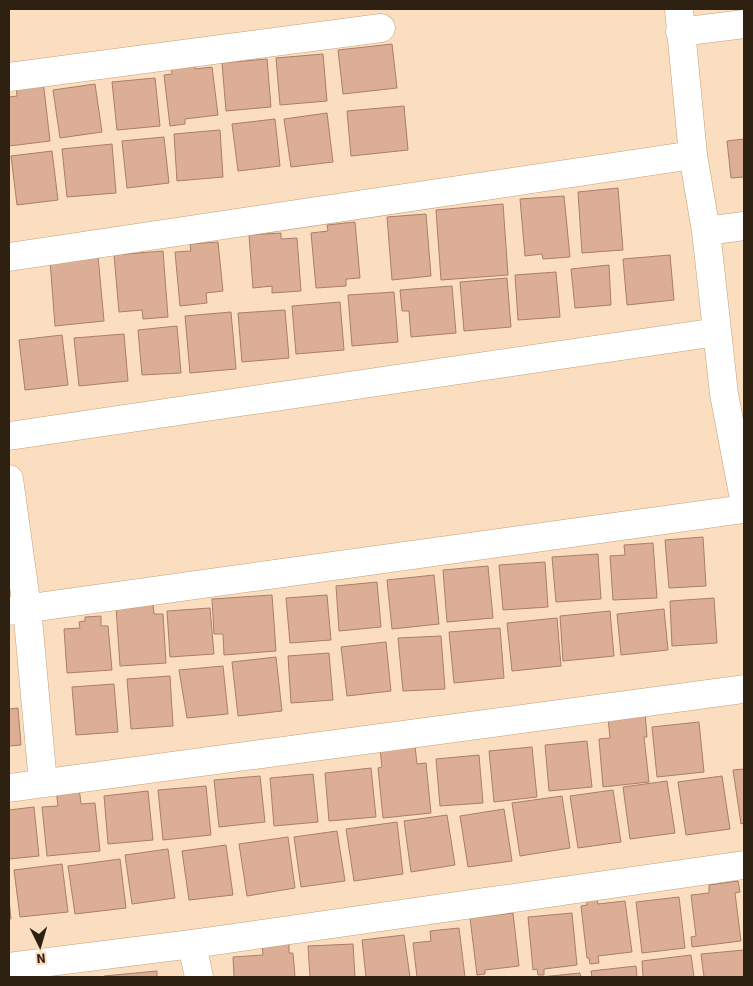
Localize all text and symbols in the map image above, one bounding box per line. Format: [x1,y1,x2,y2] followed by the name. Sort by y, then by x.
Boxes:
[15,921,65,971] north arrow
[36,948,47,968] text: N

